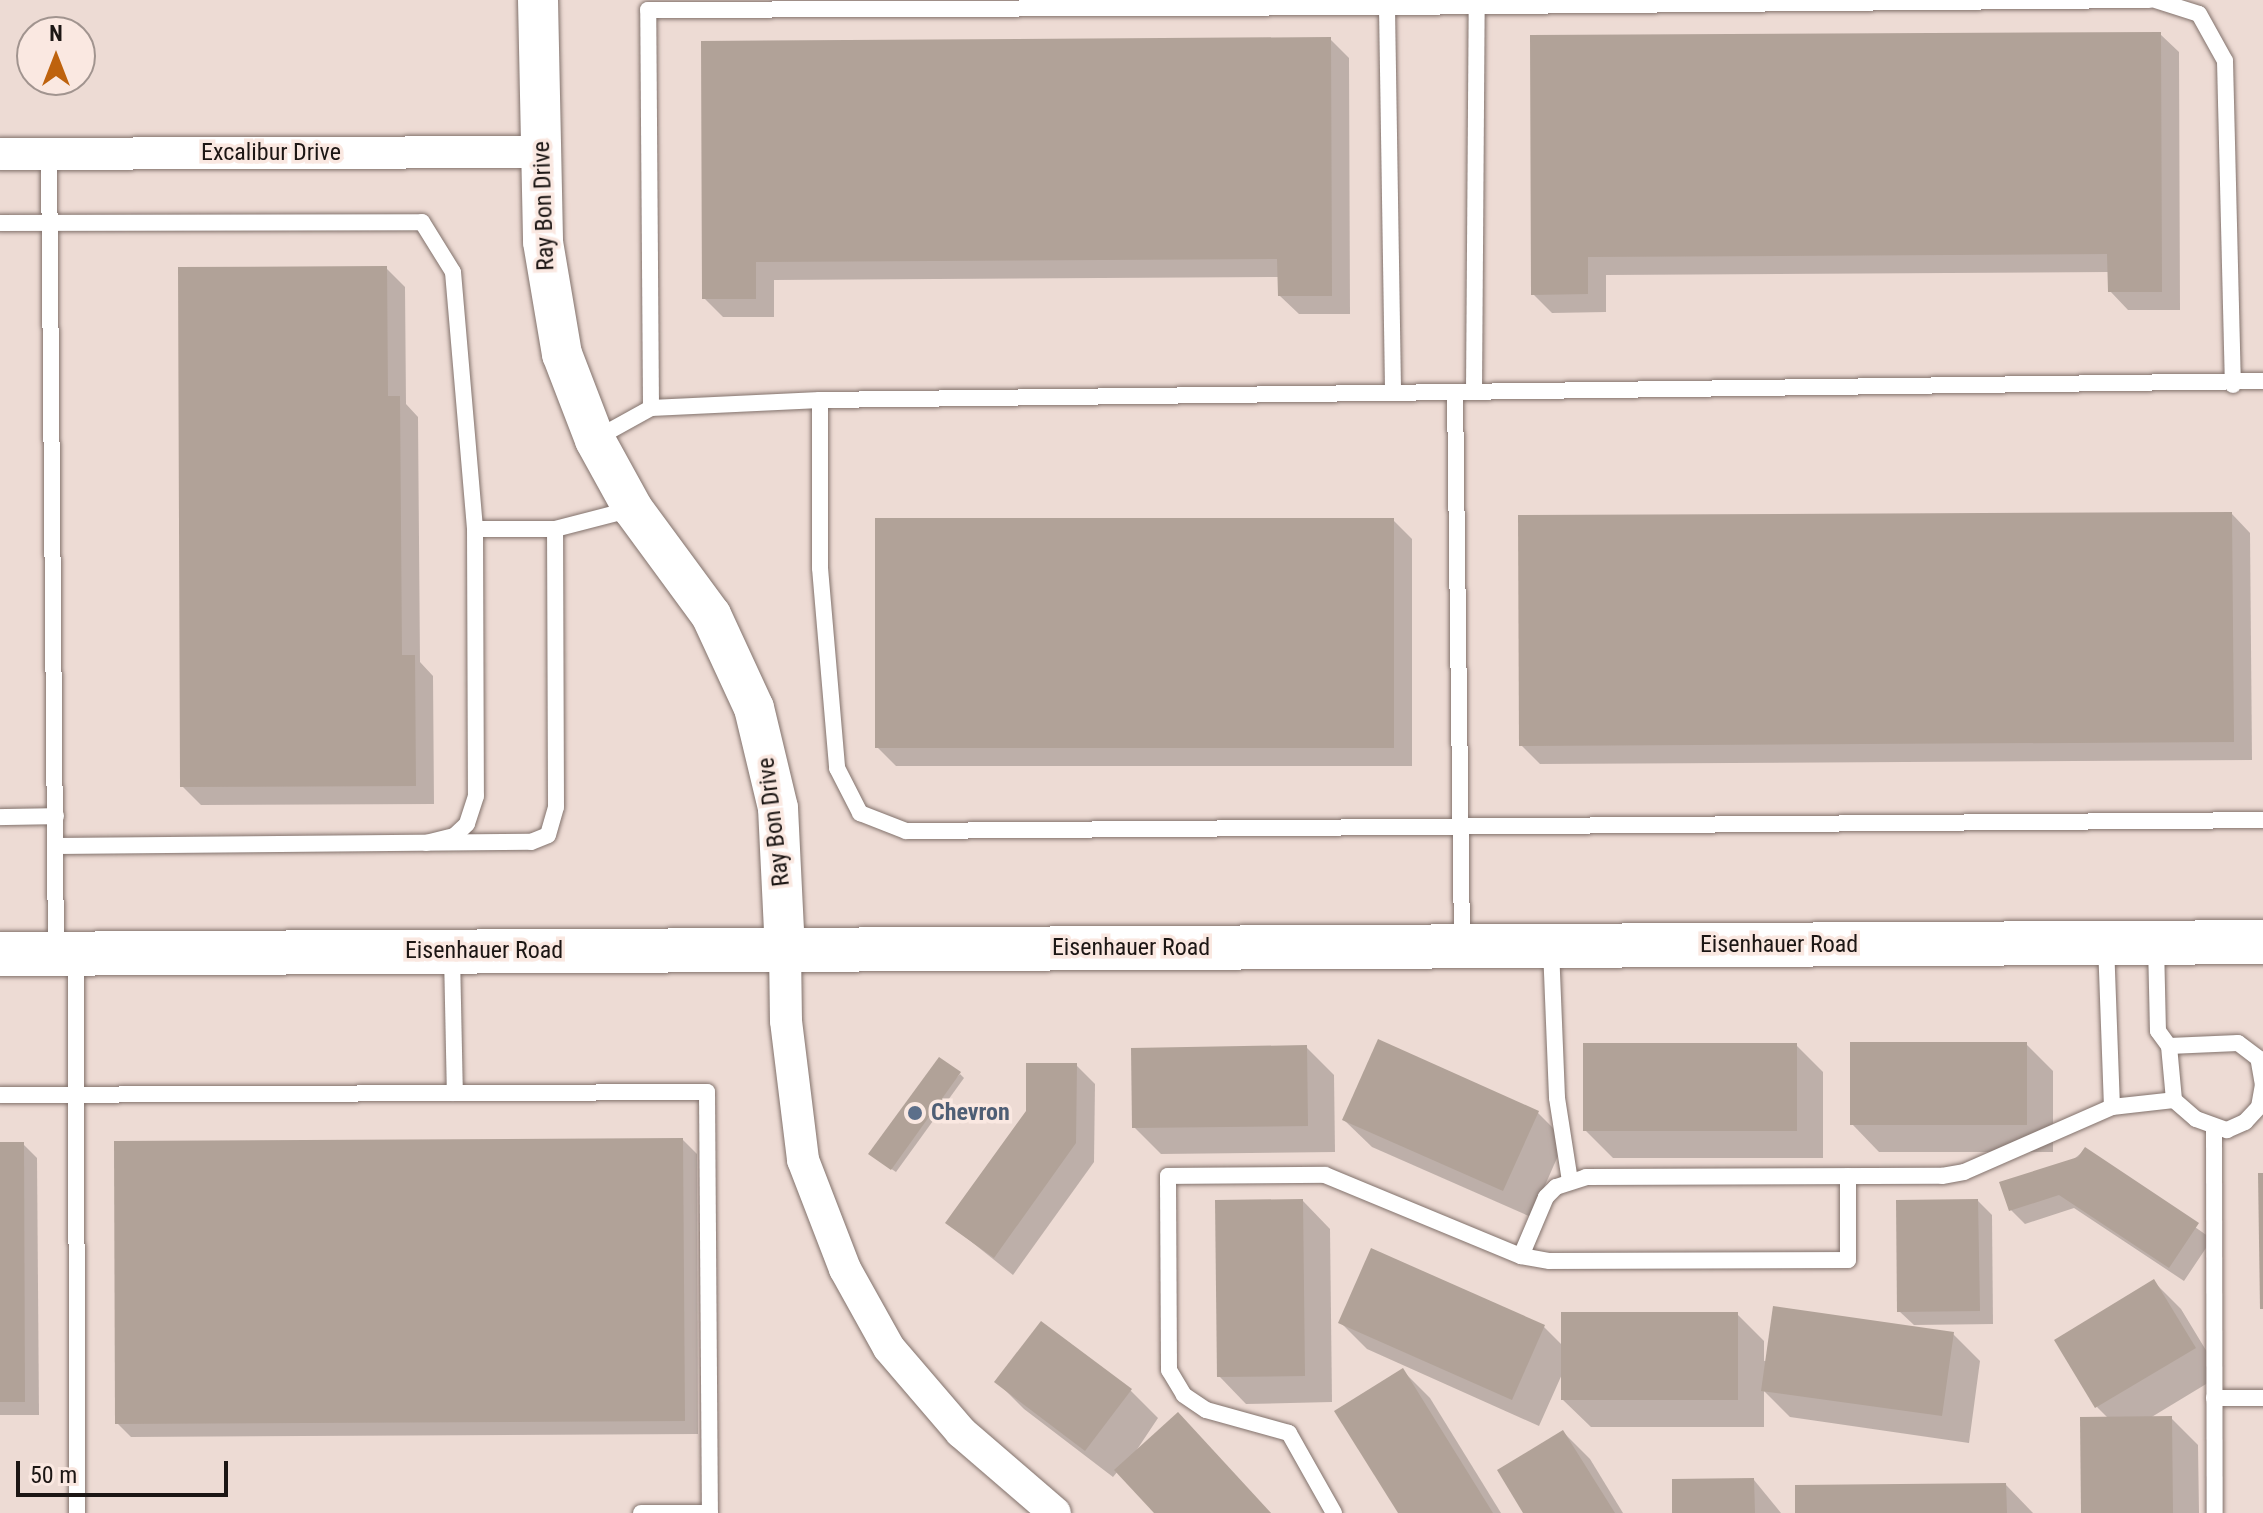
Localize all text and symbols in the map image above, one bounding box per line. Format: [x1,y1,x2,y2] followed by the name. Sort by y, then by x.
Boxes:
[16,16,96,96] north arrow
[49,21,63,46] text: N
[201,139,341,167] street label: Excalibur Drive
[527,141,561,271] street label: Ray Bon Drive
[752,756,796,888] street label: Ray Bon Drive
[1700,931,1858,959] street label: Eisenhauer Road
[1052,934,1210,962] street label: Eisenhauer Road
[405,937,563,965] street label: Eisenhauer Road
[931,1099,1010,1127] place label: Chevron
[906,1104,924,1122] marker: Chevron
[20,1445,232,1495] scale bar
[30,1461,77,1489] text: 50 m

